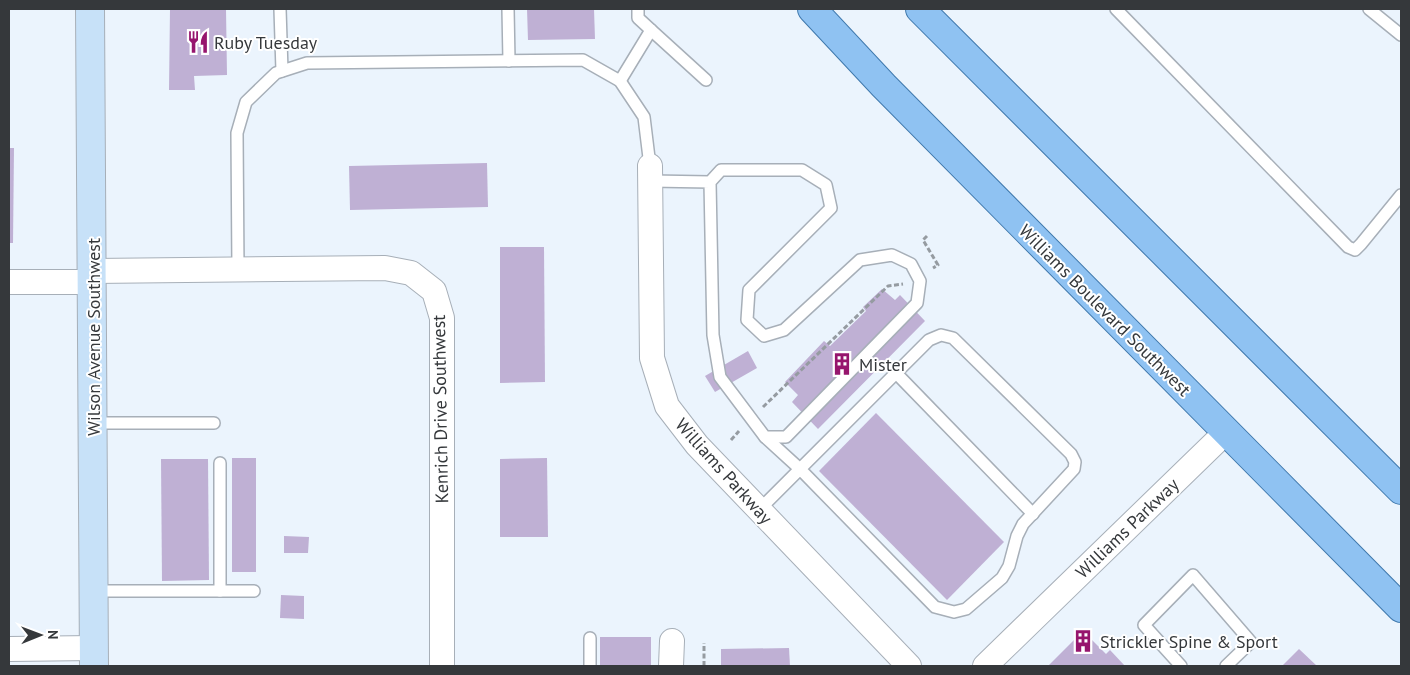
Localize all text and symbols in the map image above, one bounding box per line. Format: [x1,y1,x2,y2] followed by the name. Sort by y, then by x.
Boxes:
[185,29,211,55] restaurant icon: Ruby Tuesday
[214,31,318,54] place label: Ruby Tuesday
[1014,219,1196,401] street label: Williams Boulevard Southwest
[82,238,105,436] street label: Wilson Avenue Southwest
[427,314,453,504] street label: Kenrich Drive Southwest
[829,351,855,377] building icon: Mister
[859,353,907,376] place label: Mister
[670,413,778,529] street label: Williams Parkway
[1071,473,1184,583] street label: Williams Parkway
[15,610,65,660] north arrow
[1070,628,1096,654] building icon: Strickler Spine & Sport
[44,630,62,640] text: N
[1100,630,1278,653] place label: Strickler Spine & Sport

